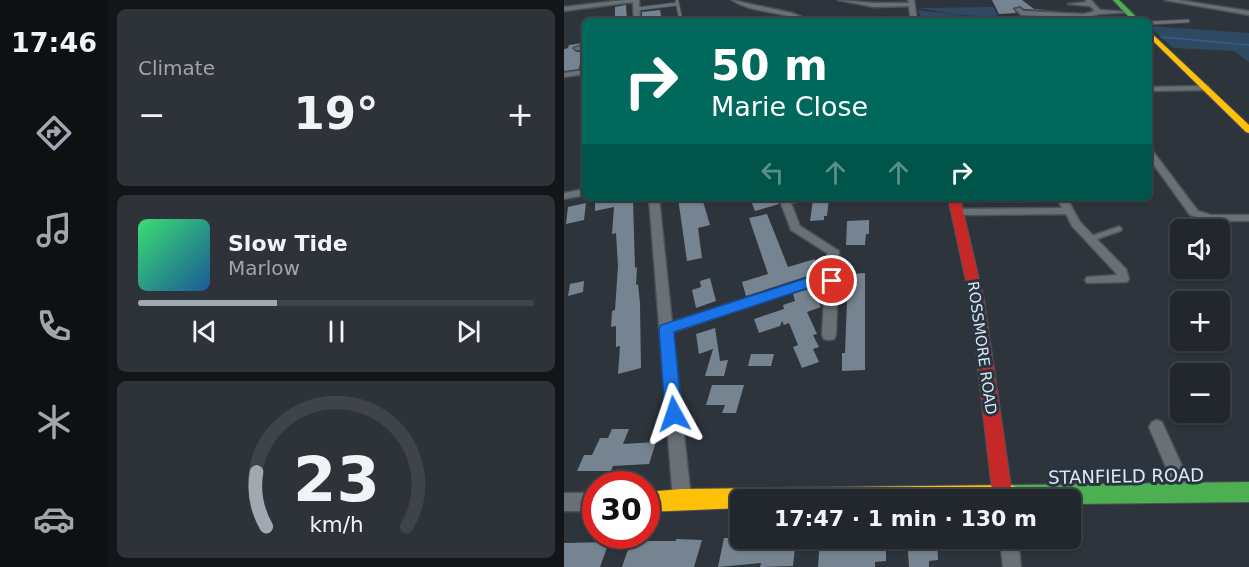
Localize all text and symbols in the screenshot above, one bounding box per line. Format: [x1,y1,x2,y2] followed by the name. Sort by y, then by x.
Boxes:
[11,27,97,58] text: 17:46
[711,41,828,90] text: 50 m
[612,42,690,120] icon: right
[138,56,215,80] text: Climate
[293,87,379,140] text: 19°
[711,91,868,122] text: Marie Close
[138,95,166,134] text: −
[506,95,534,134] text: +
[33,112,75,154] icon: directions
[756,156,789,189] icon: left
[819,156,852,189] icon: ahead
[882,156,915,189] icon: ahead
[945,156,978,189] icon: right
[33,209,75,251] icon: music
[1170,219,1230,423] map controls
[1170,219,1230,279] button: sound
[228,231,348,256] text: Slow Tide
[806,255,857,306] pin
[228,256,300,280] text: Marlow
[815,264,848,297] icon: arrive
[964,280,1000,416] street label: ROSSMORE ROAD
[1170,291,1230,351] button: +
[33,305,75,347] icon: phone
[188,315,221,348] icon: previous
[320,315,353,348] icon: pause
[452,315,485,348] icon: next
[1170,363,1230,423] button: −
[642,382,706,446] position arrow
[33,401,75,443] icon: climate
[293,443,379,516] text: 23
[1048,464,1204,488] street label: STANFIELD ROAD
[582,471,660,549] speed limit sign: 30
[33,498,75,540] icon: car
[774,506,1037,531] text: 17:47 · 1 min · 130 m
[309,512,363,537] text: km/h

